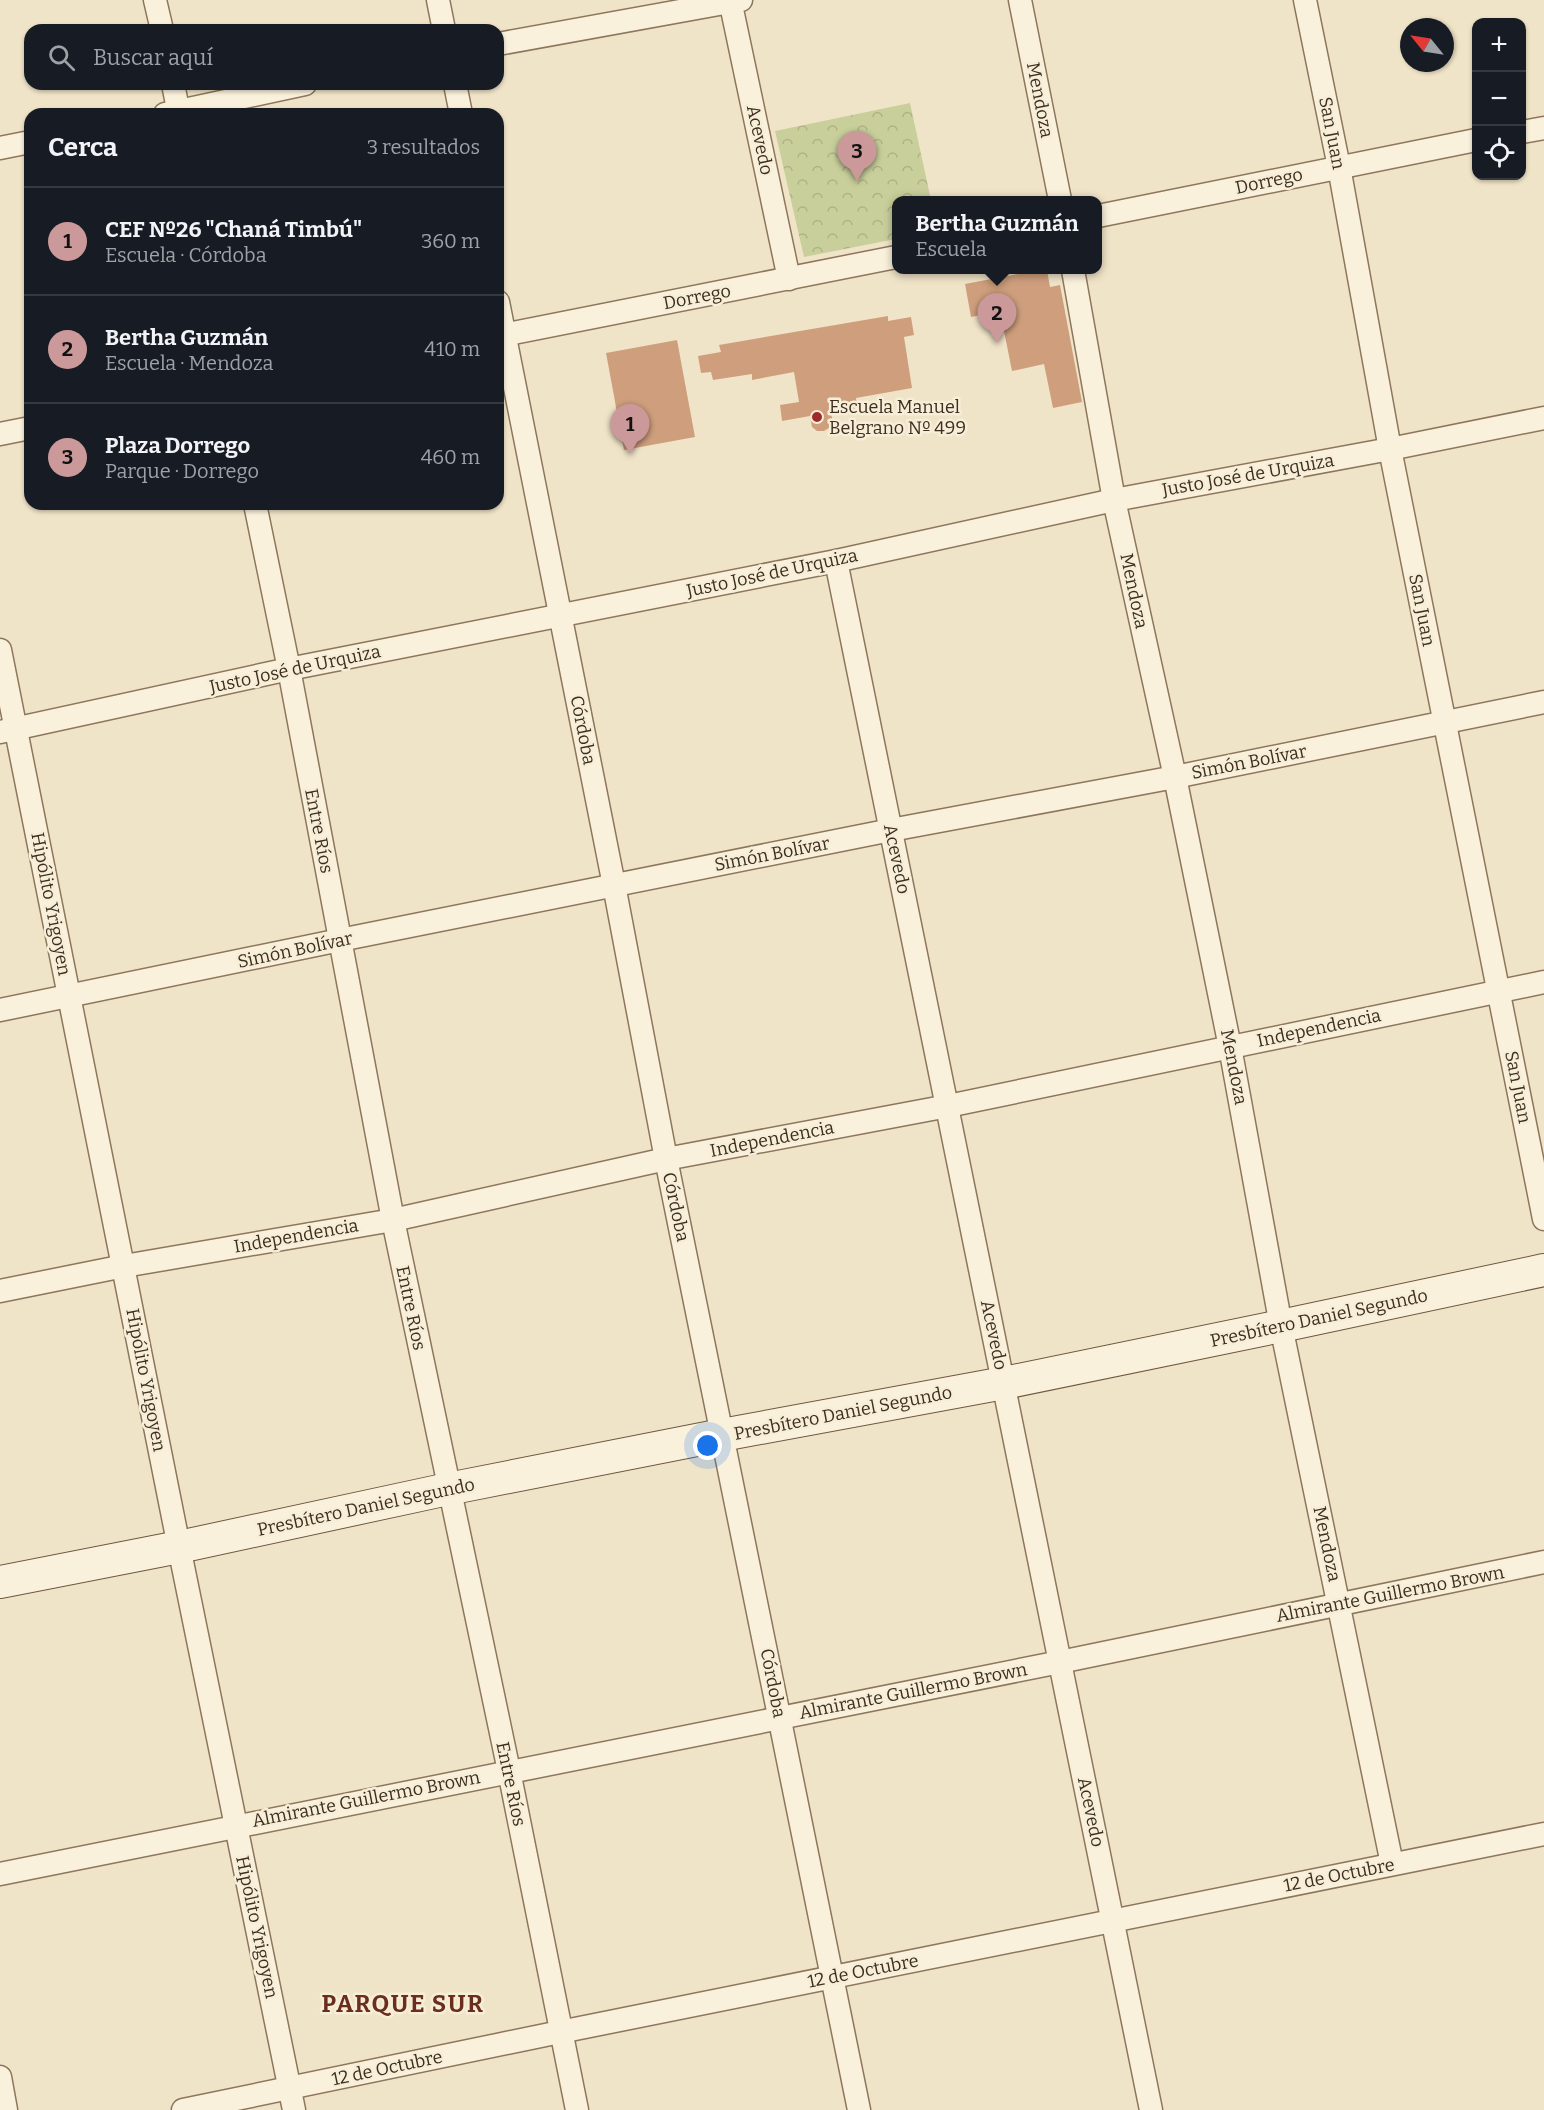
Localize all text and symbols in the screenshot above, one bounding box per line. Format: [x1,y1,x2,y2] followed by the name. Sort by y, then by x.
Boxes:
[1400,18,1454,72] north arrow
[1472,18,1526,180] map controls
[1472,18,1526,72] button: +
[24,24,504,90] search box
[45,41,78,74] icon: search
[93,44,213,71] text: Buscar aquí
[1022,60,1058,140] street label: Mendoza
[1472,72,1526,126] button: −
[1314,95,1350,172] street label: San Juan
[742,103,778,177] street label: Acevedo
[1472,126,1526,180] button: locate
[48,132,118,163] text: Cerca
[838,132,876,181] pin: 3
[367,135,480,159] text: 3 resultados
[1233,163,1305,199] street label: Dorrego
[892,196,1102,274] popup
[915,210,1079,237] text: Bertha Guzmán
[105,216,362,243] text: CEF Nº26 "Chaná Timbú"
[63,229,72,253] text: 1
[421,229,480,253] text: 360 m
[915,237,987,261] text: Escuela
[105,243,267,267] text: Escuela · Córdoba
[661,280,733,314] street label: Dorrego
[978,294,1016,343] pin: 2
[105,324,268,351] text: Bertha Guzmán
[62,337,73,361] text: 2
[424,337,480,361] text: 410 m
[105,351,274,375] text: Escuela · Mendoza
[829,396,966,439] place label: Escuela Manuel Belgrano Nº 499
[610,404,650,454] pin: 1
[810,410,824,424] marker: Escuela Manuel Belgrano Nº 499
[105,432,250,459] text: Plaza Dorrego
[62,445,73,469] text: 3
[421,445,480,469] text: 460 m
[1159,449,1336,501] street label: Justo José de Urquiza
[105,459,259,483] text: Parque · Dorrego
[683,544,860,602] street label: Justo José de Urquiza
[1115,551,1153,631] street label: Mendoza
[1404,572,1440,649] street label: San Juan
[206,640,383,698] street label: Justo José de Urquiza
[565,693,601,767] street label: Córdoba
[1189,740,1309,784] street label: Simón Bolívar
[300,787,338,875] street label: Entre Ríos
[879,822,915,896] street label: Acevedo
[26,831,76,978] street label: Hipólito Yrigoyen
[712,832,832,876] street label: Simón Bolívar
[235,927,355,973] street label: Simón Bolívar
[1255,1004,1383,1052] street label: Independencia
[1216,1027,1252,1107] street label: Mendoza
[1500,1049,1536,1126] street label: San Juan
[708,1116,836,1162] street label: Independencia
[658,1170,694,1244] street label: Córdoba
[232,1214,360,1258] street label: Independencia
[391,1264,431,1352] street label: Entre Ríos
[1208,1284,1430,1352] street label: Presbítero Daniel Segundo
[976,1298,1012,1372] street label: Acevedo
[121,1307,171,1454] street label: Hipólito Yrigoyen
[732,1381,954,1445] street label: Presbítero Daniel Segundo
[693,1431,722,1460] your location
[255,1473,477,1541] street label: Presbítero Daniel Segundo
[1308,1504,1346,1584] street label: Mendoza
[1274,1561,1506,1627] street label: Almirante Guillermo Brown
[755,1646,791,1720] street label: Córdoba
[797,1658,1029,1724] street label: Almirante Guillermo Brown
[491,1740,531,1828] street label: Entre Ríos
[250,1766,482,1832] street label: Almirante Guillermo Brown
[1073,1775,1109,1849] street label: Acevedo
[1282,1853,1396,1897] street label: 12 de Octubre
[231,1854,283,2001] street label: Hipólito Yrigoyen
[806,1949,920,1993] street label: 12 de Octubre
[322,1990,484,2018] district label: PARQUE SUR
[330,2046,444,2090] street label: 12 de Octubre

